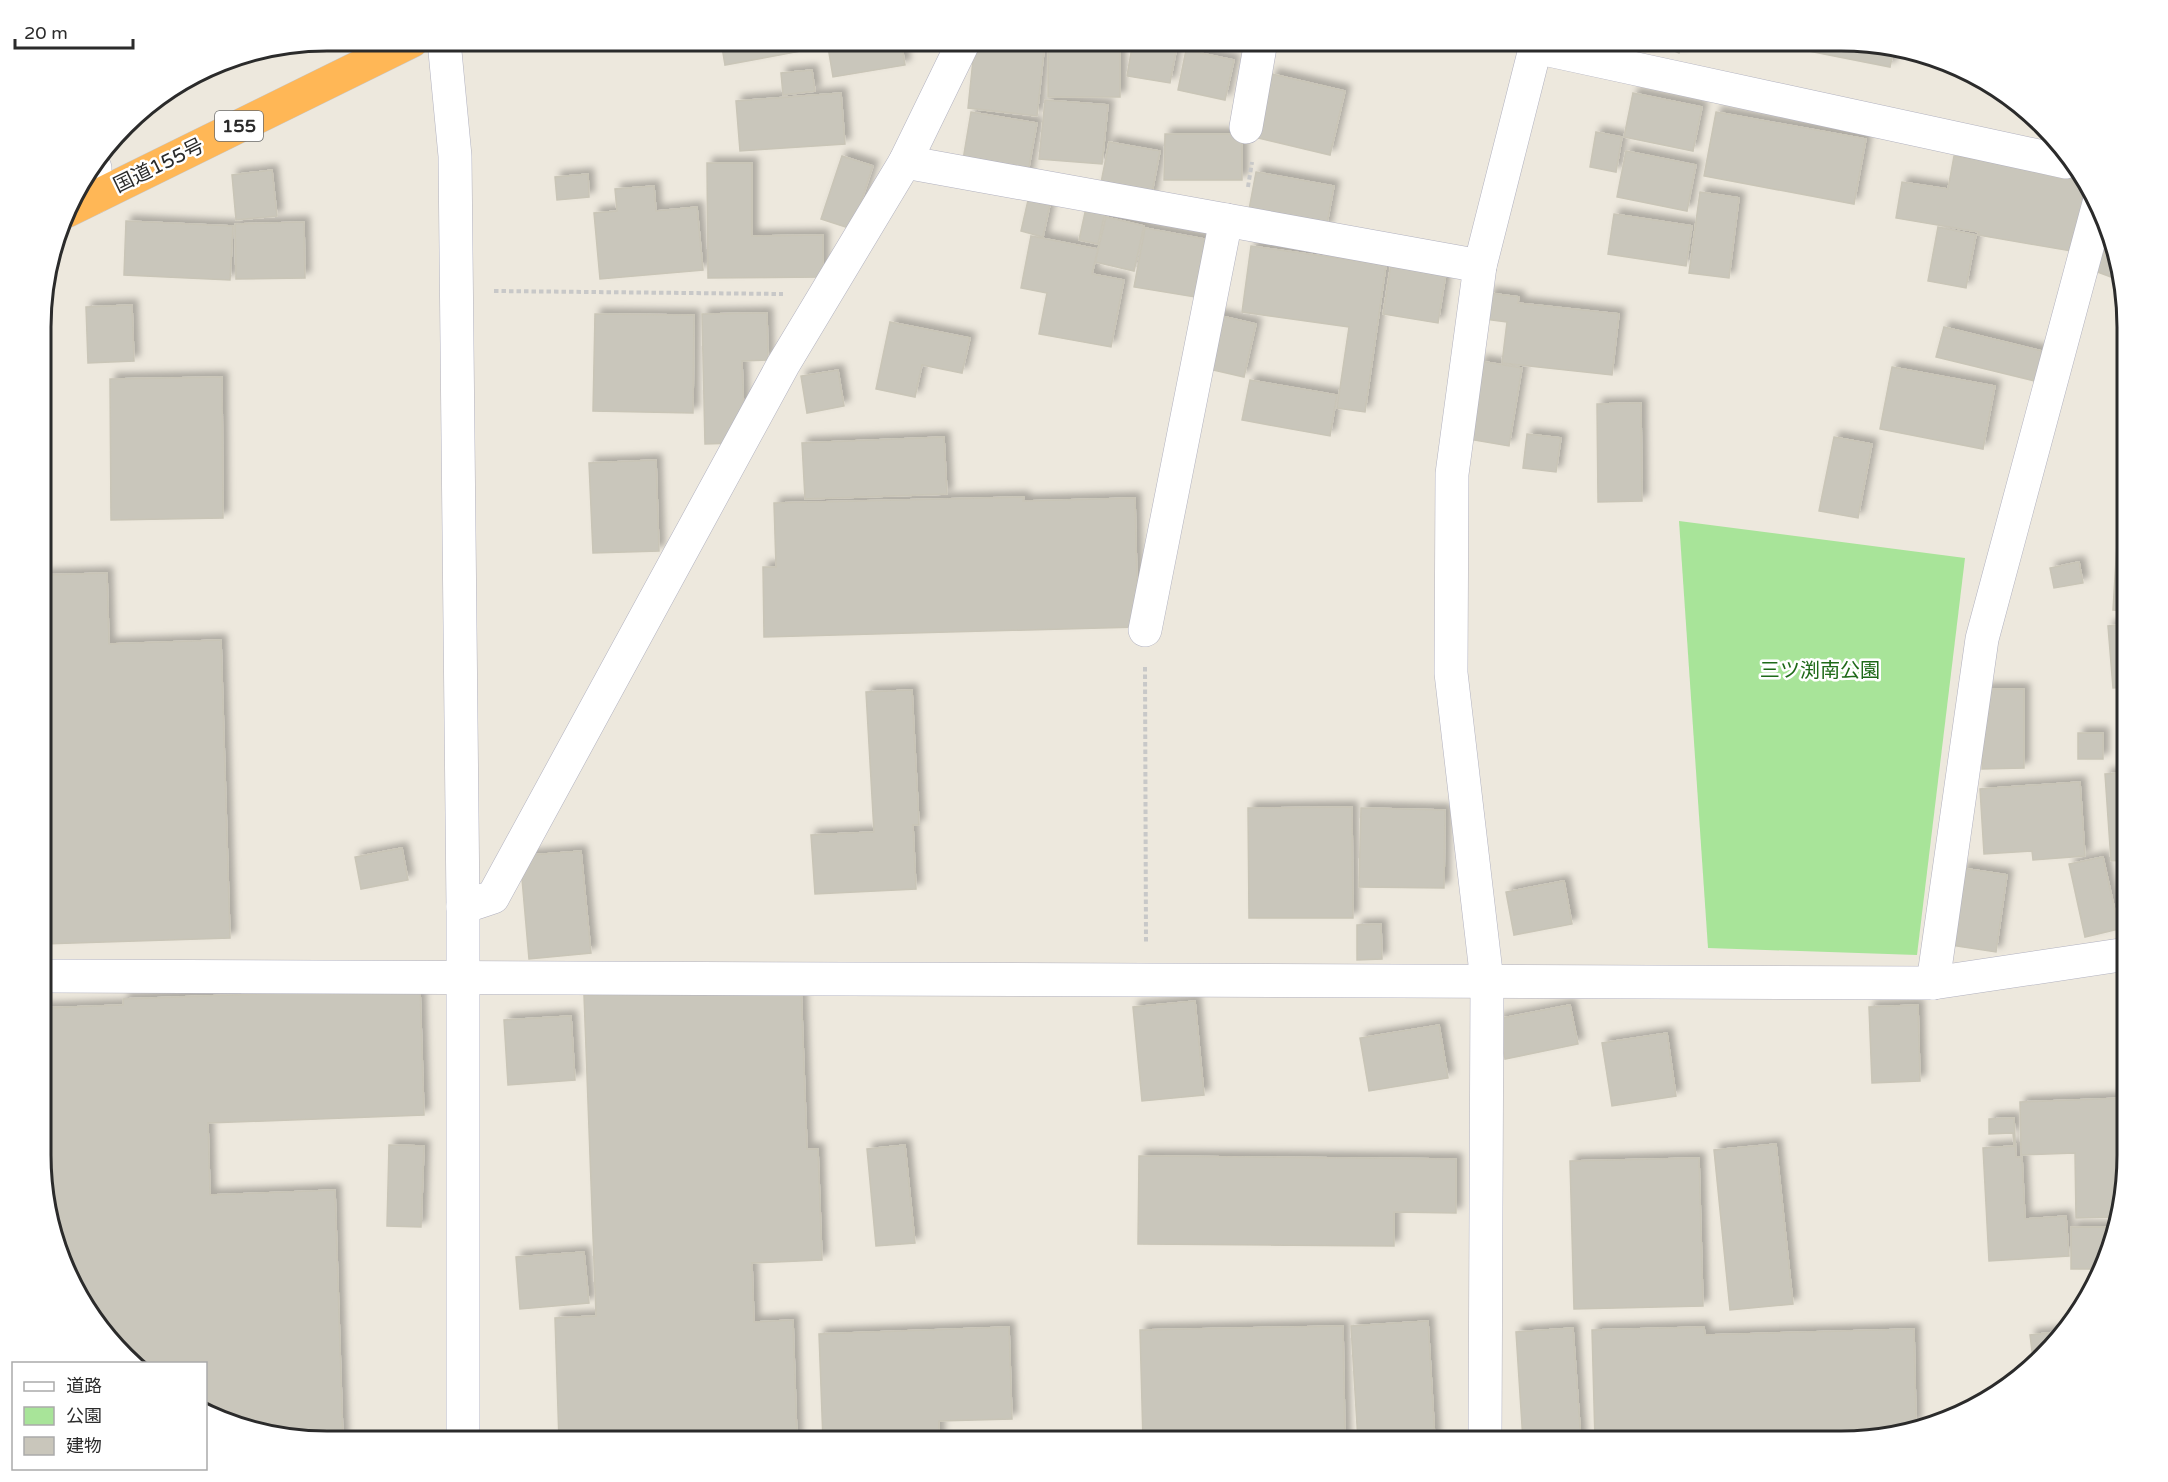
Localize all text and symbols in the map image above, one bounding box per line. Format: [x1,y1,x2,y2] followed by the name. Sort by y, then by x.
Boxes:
[15,12,134,50] scale bar
[24,22,68,44] text: 20 m
[215,111,263,141] road number: 155
[110,134,208,198] street label: 国道155号
[1760,659,1880,683] park label: 三ツ渕南公園
[12,1362,207,1470] legend
[66,1375,102,1397] text: 道路
[66,1405,102,1427] text: 公園
[66,1435,102,1457] text: 建物

